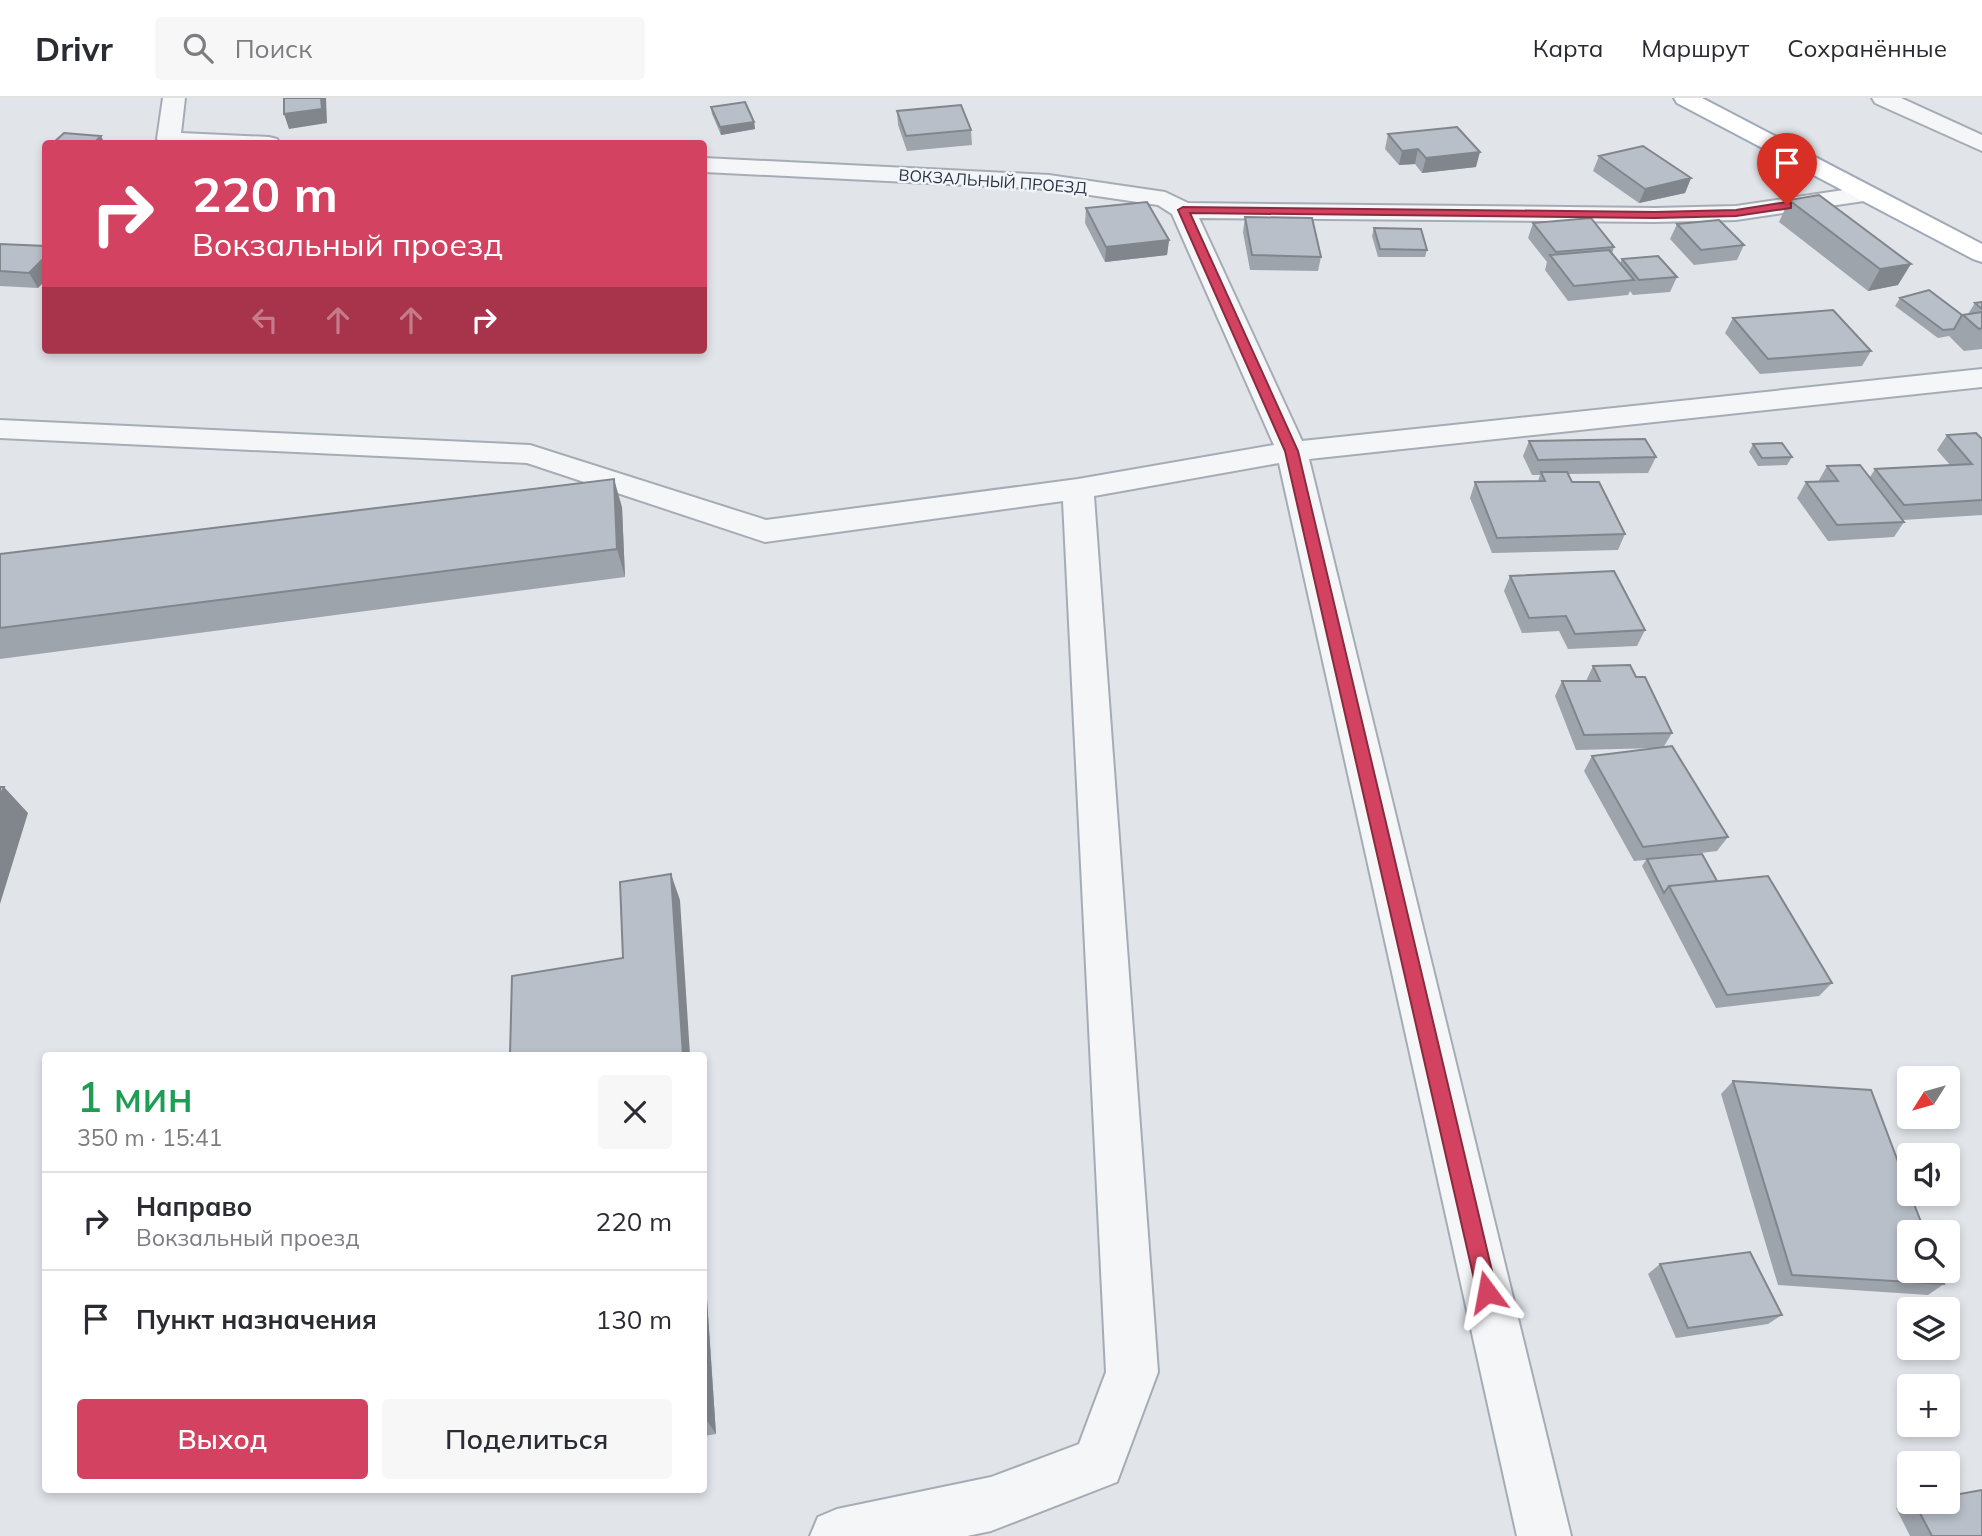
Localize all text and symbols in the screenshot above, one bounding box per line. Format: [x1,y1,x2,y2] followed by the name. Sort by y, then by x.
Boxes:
[155,17,645,80] search box
[35,28,113,69] text: Drivr
[179,29,217,67] icon: search
[235,32,312,65] text: Поиск
[1533,33,1603,63] text: Карта
[1641,33,1749,63] text: Маршрут
[1787,33,1947,63] text: Сохранённые
[1757,133,1817,205] pin
[1768,144,1806,182] icon: arrive
[192,163,338,224] text: 220 m
[898,164,1088,198] street label: ВОКЗАЛЬНЫЙ ПРОЕЗД
[77,168,168,259] icon: right
[192,224,503,264] text: Вокзальный проезд
[246,301,284,339] icon: left
[319,301,357,339] icon: ahead
[392,301,430,339] icon: ahead
[465,301,503,339] icon: right
[1897,1066,1960,1129] north arrow
[1897,1066,1960,1514] map controls
[77,1070,193,1123] text: 1 мин
[598,1075,672,1149] button: close
[77,1123,222,1152] text: 350 m · 15:41
[1897,1143,1960,1206] button: sound
[136,1190,252,1223] text: Направо
[77,1202,115,1240] icon: right
[596,1205,672,1238] text: 220 m
[1897,1220,1960,1283] button: search
[136,1223,360,1252] text: Вокзальный проезд
[1450,1255,1524,1329] position arrow
[1897,1297,1960,1360] button: layers
[77,1300,115,1338] icon: arrive
[136,1303,377,1336] text: Пункт назначения
[596,1303,672,1336] text: 130 m
[1897,1374,1960,1437] button: +
[77,1399,368,1479] button: Выход
[382,1399,672,1479] button: Поделиться
[1897,1451,1960,1514] button: −

